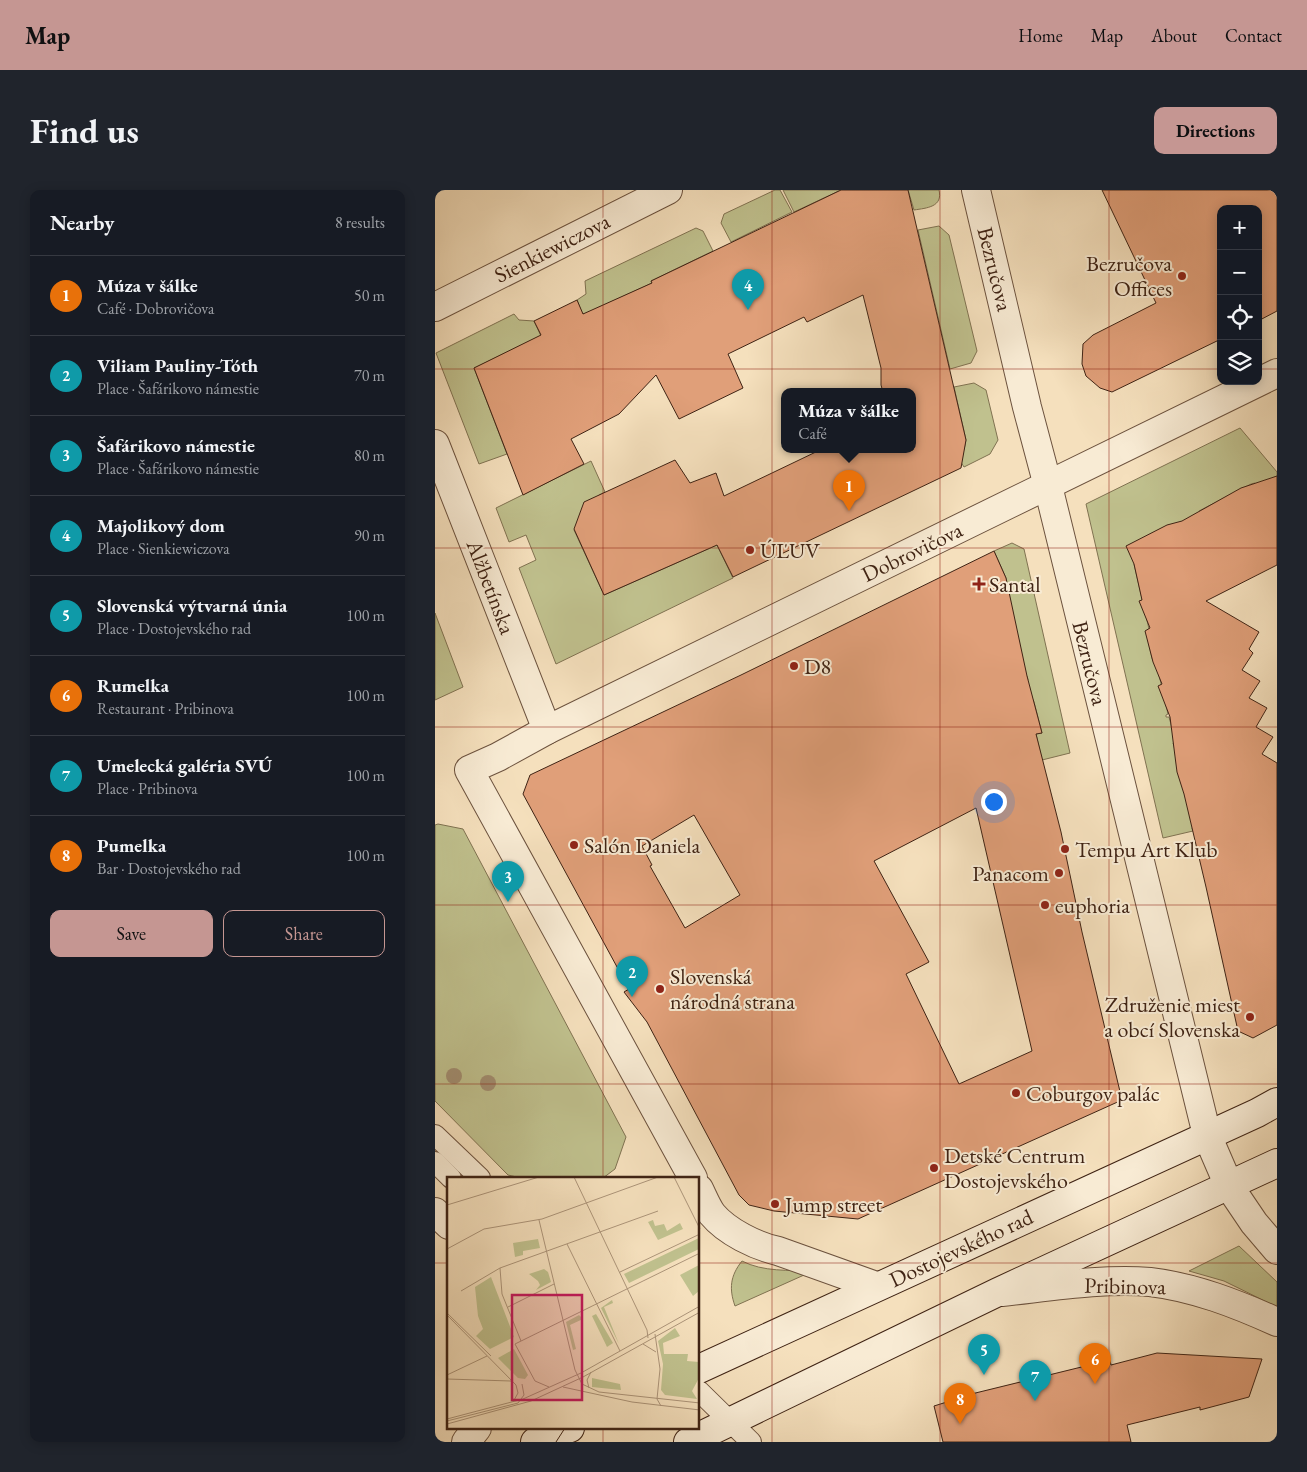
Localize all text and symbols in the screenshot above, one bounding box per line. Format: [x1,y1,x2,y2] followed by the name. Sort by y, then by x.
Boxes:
[25,20,70,51] text: Map
[1018,24,1063,47] text: Home
[1091,24,1123,47] text: Map
[1151,24,1197,47] text: About
[1225,24,1282,47] text: Contact
[1154,107,1277,154] button: Directions
[30,108,139,153] text: Find us
[1217,205,1262,385] map controls
[1217,205,1262,250] button: +
[489,206,615,290] street label: Sienkiewiczova
[50,209,114,236] text: Nearby
[335,212,385,233] text: 8 results
[971,224,1020,314] street label: Bezručova
[1086,249,1172,303] place label: Bezručova Offices
[1217,250,1262,295] button: −
[732,269,764,310] pin: 4
[1176,270,1188,282] marker: Bezručova Offices
[97,273,198,298] text: Múza v šálke
[62,285,70,306] text: 1
[354,285,385,306] text: 50 m
[1217,295,1262,340] button: locate
[97,298,214,319] text: Café · Dobrovičova
[1217,340,1262,385] button: layers
[97,353,258,378] text: Viliam Pauliny-Tóth
[62,365,70,386] text: 2
[354,365,385,386] text: 70 m
[97,378,259,399] text: Place · Šafárikovo námestie
[781,388,916,453] popup
[798,398,899,423] text: Múza v šálke
[798,423,827,444] text: Café
[97,433,255,458] text: Šafárikovo námestie
[62,445,70,466] text: 3
[354,445,385,466] text: 80 m
[97,458,259,479] text: Place · Šafárikovo námestie
[833,470,865,511] pin: 1
[97,513,225,538] text: Majolikový dom
[857,515,967,589] street label: Dobrovičova
[62,525,70,546] text: 4
[354,525,385,546] text: 90 m
[459,535,522,639] street label: Alžbetínska
[760,536,820,565] place label: ÚĽUV
[97,538,230,559] text: Place · Sienkiewiczova
[744,544,756,556] marker: ÚĽUV
[989,570,1041,599] place label: Santal
[973,578,985,590] marker: Santal
[97,593,287,618] text: Slovenská výtvarná únia
[62,605,70,626] text: 5
[346,605,385,626] text: 100 m
[97,618,251,639] text: Place · Dostojevského rad
[1066,618,1115,708] street label: Bezručova
[804,652,831,681] place label: D8
[788,660,800,672] marker: D8
[97,673,169,698] text: Rumelka
[62,685,70,706] text: 6
[346,685,385,706] text: 100 m
[97,698,234,719] text: Restaurant · Pribinova
[97,753,272,778] text: Umelecká galéria SVÚ
[62,765,70,786] text: 7
[346,765,385,786] text: 100 m
[97,778,198,799] text: Place · Pribinova
[981,789,1007,815] your location
[584,831,700,860] place label: Salón Daniela
[97,833,166,858] text: Pumelka
[1075,835,1218,864] place label: Tempu Art Klub
[568,839,580,851] marker: Salón Daniela
[1059,843,1071,855] marker: Tempu Art Klub
[62,845,70,866] text: 8
[346,845,385,866] text: 100 m
[97,858,241,879] text: Bar · Dostojevského rad
[972,859,1049,888] place label: Panacom
[492,861,524,902] pin: 3
[1053,867,1065,879] marker: Panacom
[1055,891,1130,920] place label: euphoria
[1039,899,1051,911] marker: euphoria
[50,910,213,957] button: Save
[223,910,385,957] button: Share
[616,956,648,997] pin: 2
[670,962,795,1016] place label: Slovenská národná strana
[654,983,666,995] marker: Slovenská národná strana
[1104,990,1240,1044] place label: Združenie miest a obcí Slovenska
[1244,1011,1256,1023] marker: Združenie miest a obcí Slovenska
[1026,1079,1160,1108] place label: Coburgov palác
[1010,1087,1022,1099] marker: Coburgov palác
[944,1141,1085,1195] place label: Detské Centrum Dostojevského
[928,1162,940,1174] marker: Detské Centrum Dostojevského
[447,1177,700,1430] inset map
[783,1190,882,1219] place label: Jump street
[769,1198,781,1210] marker: Jump street
[884,1202,1038,1294] street label: Dostojevského rad
[1084,1271,1166,1301] street label: Pribinova
[968,1334,1000,1375] pin: 5
[1079,1343,1111,1384] pin: 6
[1019,1360,1051,1401] pin: 7
[944,1383,976,1424] pin: 8

